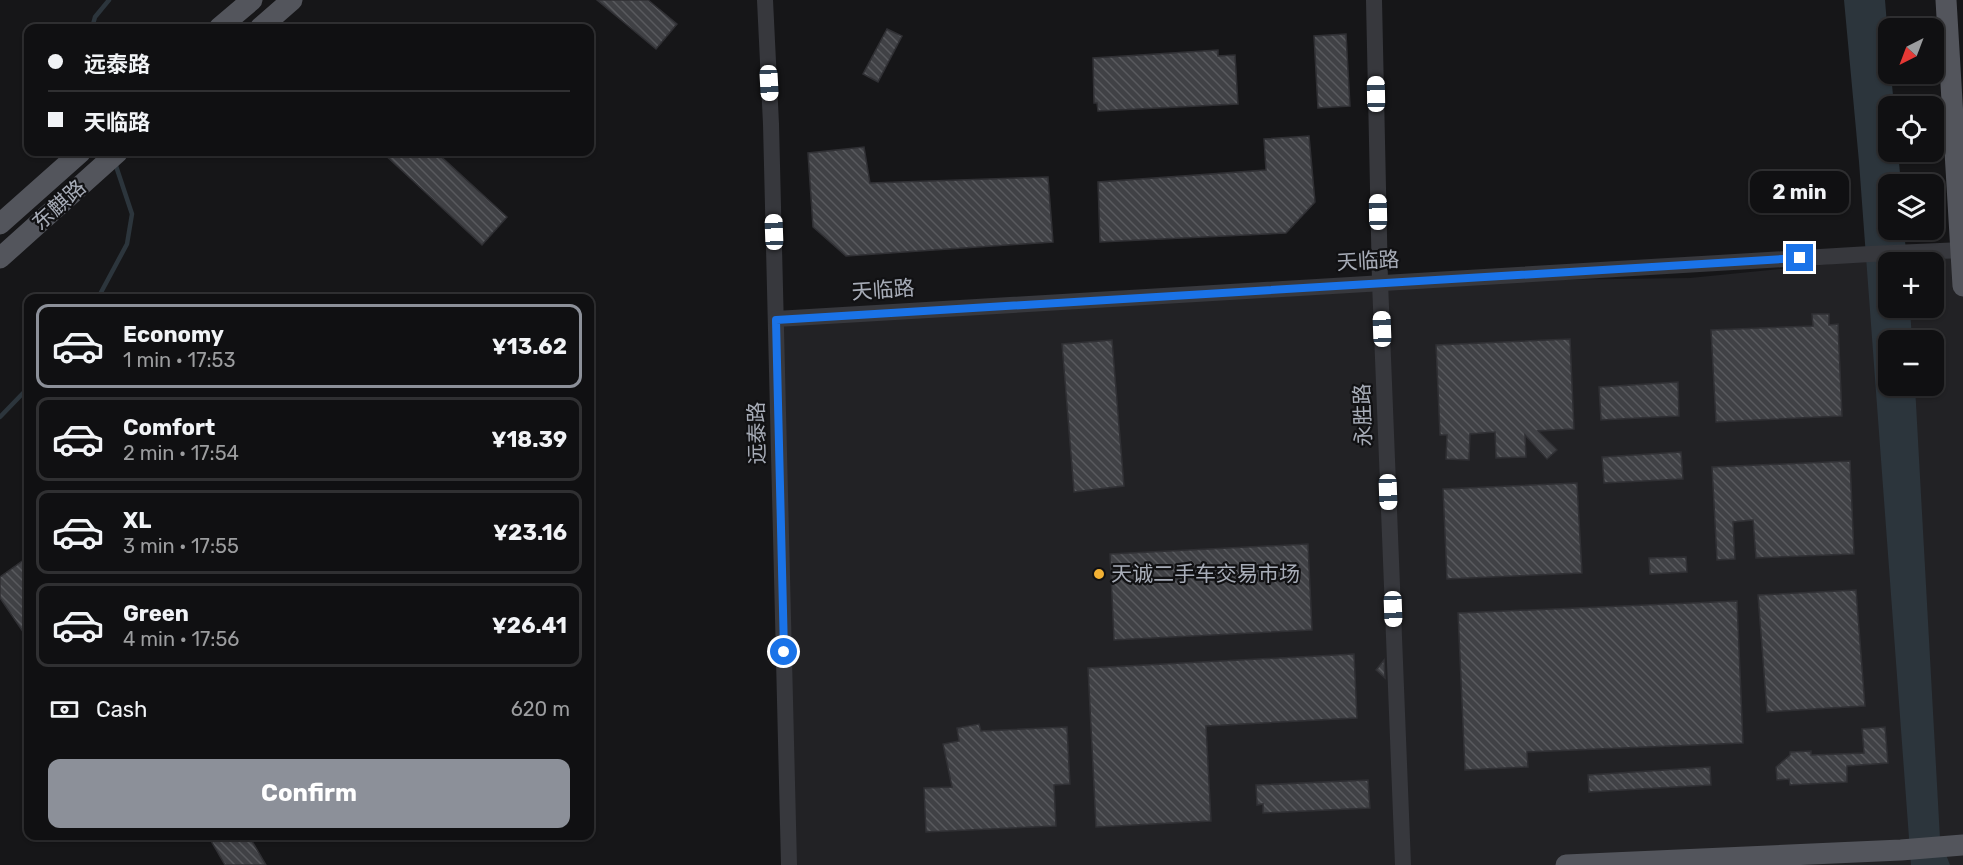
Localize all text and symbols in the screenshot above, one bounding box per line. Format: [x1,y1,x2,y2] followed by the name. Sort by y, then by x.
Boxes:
[1878,18,1944,84] north arrow
[1878,18,1944,396] map controls
[84,51,150,78] text: 远泰路
[759,65,779,101] car
[1367,76,1385,112] car
[1878,96,1944,162] button: locate
[84,109,150,136] text: 天临路
[1750,171,1850,213] callout: 2 min
[27,174,90,235] street label: 东麒路
[1878,174,1944,240] button: layers
[1772,180,1827,204] text: 2 min
[1369,194,1387,230] car
[764,214,784,250] car
[1786,244,1813,271] route end
[1336,246,1400,275] street label: 天临路
[1878,252,1944,318] button: +
[851,275,915,304] street label: 天临路
[1372,311,1392,347] car
[51,319,105,373] icon: car
[123,321,224,348] text: Economy
[1878,330,1944,396] button: −
[492,333,567,360] text: ¥13.62
[123,348,235,372] text: 1 min · 17:53
[1349,383,1376,447] street label: 永胜路
[743,401,770,465] street label: 远泰路
[51,412,105,466] icon: car
[123,414,215,441] text: Comfort
[491,426,567,453] text: ¥18.39
[123,441,239,465] text: 2 min · 17:54
[1378,474,1398,510] car
[51,505,105,559] icon: car
[123,507,151,534] text: XL
[493,519,567,546] text: ¥23.16
[123,534,239,558] text: 3 min · 17:55
[1111,561,1300,586] place label: 天诚二手车交易市场
[1092,567,1106,581] marker: 天诚二手车交易市场
[1383,591,1403,627] car
[51,598,105,652] icon: car
[123,600,189,627] text: Green
[492,612,567,639] text: ¥26.41
[123,627,239,651] text: 4 min · 17:56
[770,638,797,665] route start
[48,693,81,726] icon: cash
[96,696,147,723] text: Cash
[511,697,570,721] text: 620 m
[48,759,570,828] button: Confirm

